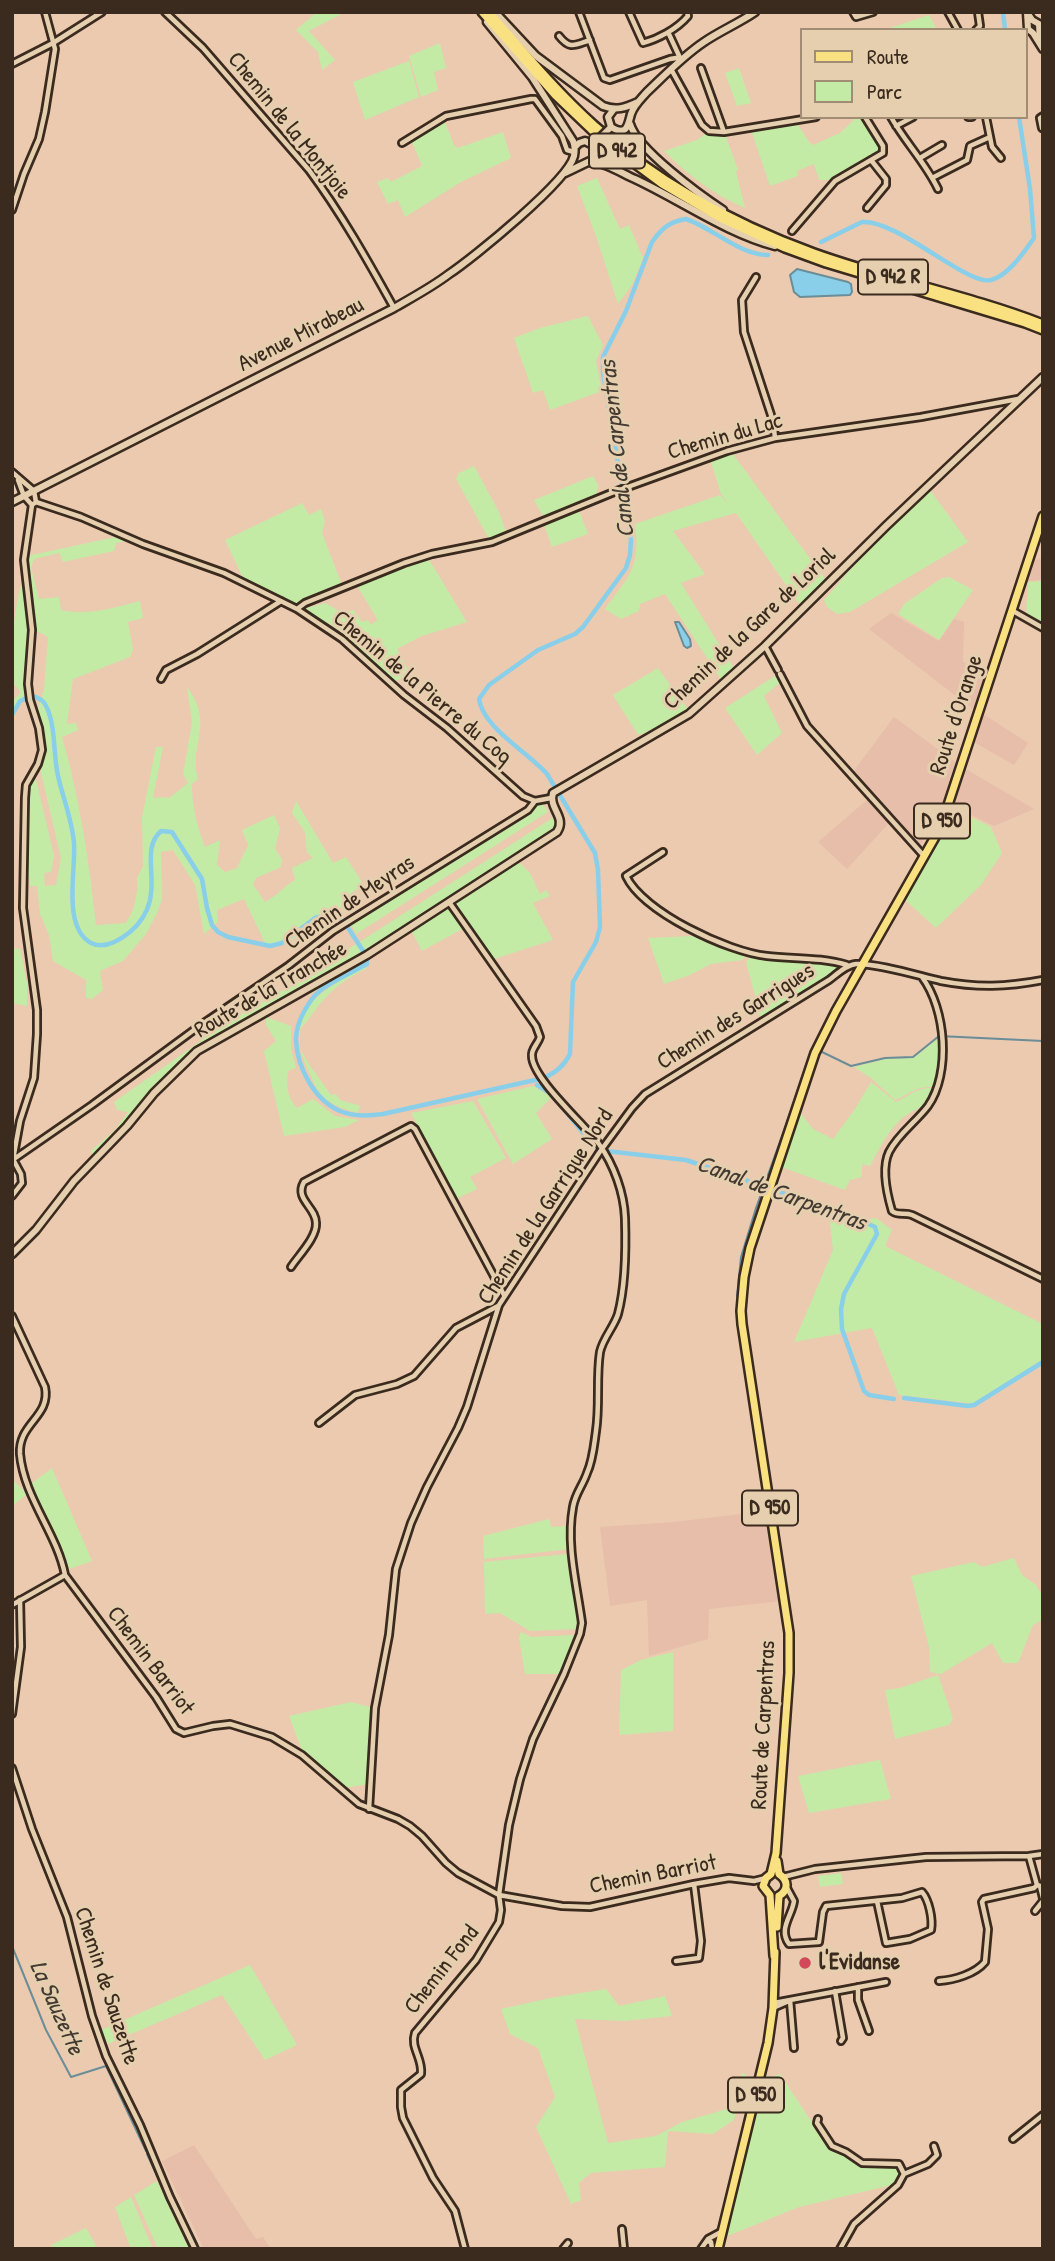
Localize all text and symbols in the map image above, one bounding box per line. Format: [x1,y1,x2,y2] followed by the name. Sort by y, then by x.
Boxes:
[800,28,1027,119] legend
[867,42,909,71] text: Route
[221,47,357,205] street label: Chemin de la Montjoie
[867,77,902,106] text: Parc
[589,134,645,168] road number: D 942
[858,260,928,294] road number: D 942 R
[234,292,368,378] street label: Avenue Mirabeau
[594,359,642,539] water label: Canal de Carpentras
[665,407,785,467] street label: Chemin du Lac
[658,542,842,716] street label: Chemin de la Gare de Loriol
[327,605,517,771] street label: Chemin de la Pierre du Coq
[925,652,989,778] street label: Route d'Orange
[914,804,970,838] road number: D 950
[280,849,420,957] street label: Chemin de Meyras
[190,935,352,1045] street label: Route de la Tranchée
[652,957,820,1077] street label: Chemin des Garrigues
[472,1104,620,1310] street label: Chemin de la Garrigue Nord
[693,1150,869,1238] water label: Canal de Carpentras
[742,1490,798,1526] road number: D 950
[100,1601,200,1721] street label: Chemin Barriot
[746,1640,782,1810] street label: Route de Carpentras
[587,1849,719,1901] street label: Chemin Barriot
[68,1904,144,2068] street label: Chemin de Sauzette
[399,1920,485,2020] street label: Chemin Fond
[819,1949,900,1977] place label: l'Evidanse
[797,1955,813,1971] marker: l'Evidanse
[23,1957,89,2059] water label: La Sauzette
[728,2078,784,2112] road number: D 950

